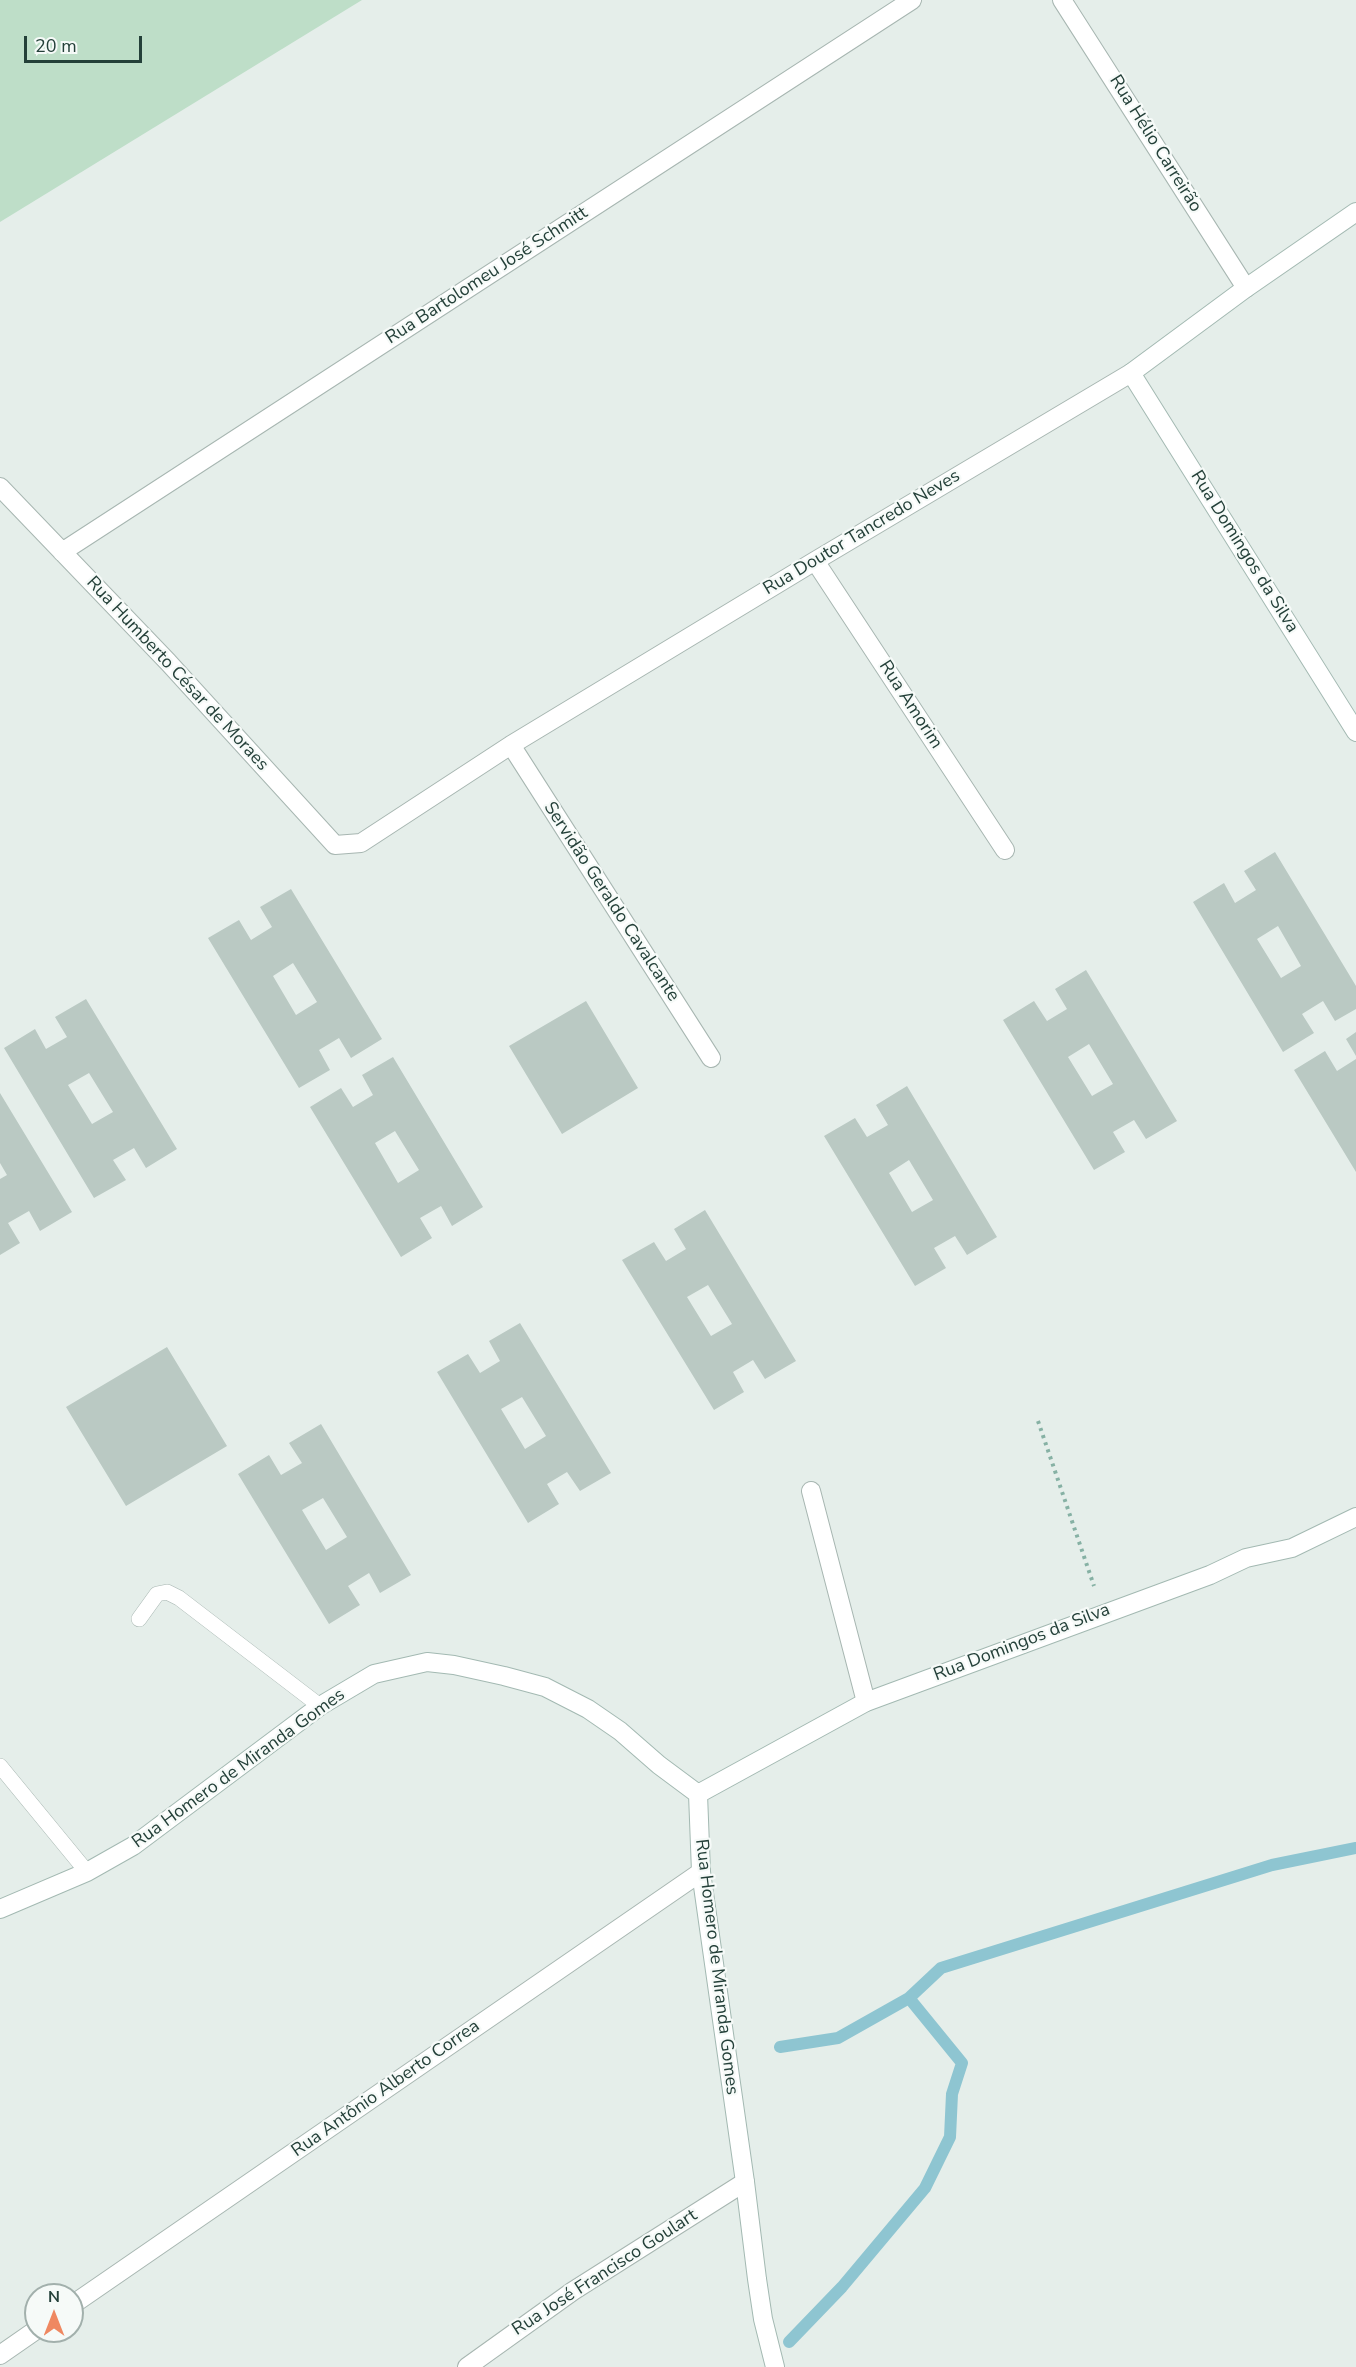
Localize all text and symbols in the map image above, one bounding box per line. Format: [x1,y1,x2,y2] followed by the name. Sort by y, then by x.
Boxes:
[27,24,146,62] scale bar
[35,34,77,58] text: 20 m
[1104,71,1206,217] street label: Rua Hélio Carreirão
[382,203,592,349] street label: Rua Bartolomeu José Schmitt
[760,466,964,600] street label: Rua Doutor Tancredo Neves
[1185,467,1303,637] street label: Rua Domingos da Silva
[81,572,273,776] street label: Rua Humberto César de Moraes
[873,657,947,753] street label: Rua Amorim
[538,798,684,1006] street label: Servidão Geraldo Cavalcante
[931,1599,1113,1687] street label: Rua Domingos da Silva
[128,1685,350,1853] street label: Rua Homero de Miranda Gomes
[690,1838,742,2096] street label: Rua Homero de Miranda Gomes
[288,2016,484,2162] street label: Rua Antônio Alberto Correa
[509,2205,701,2341] street label: Rua José Francisco Goulart
[24,2283,84,2343] north arrow
[48,2286,60,2308] text: N

